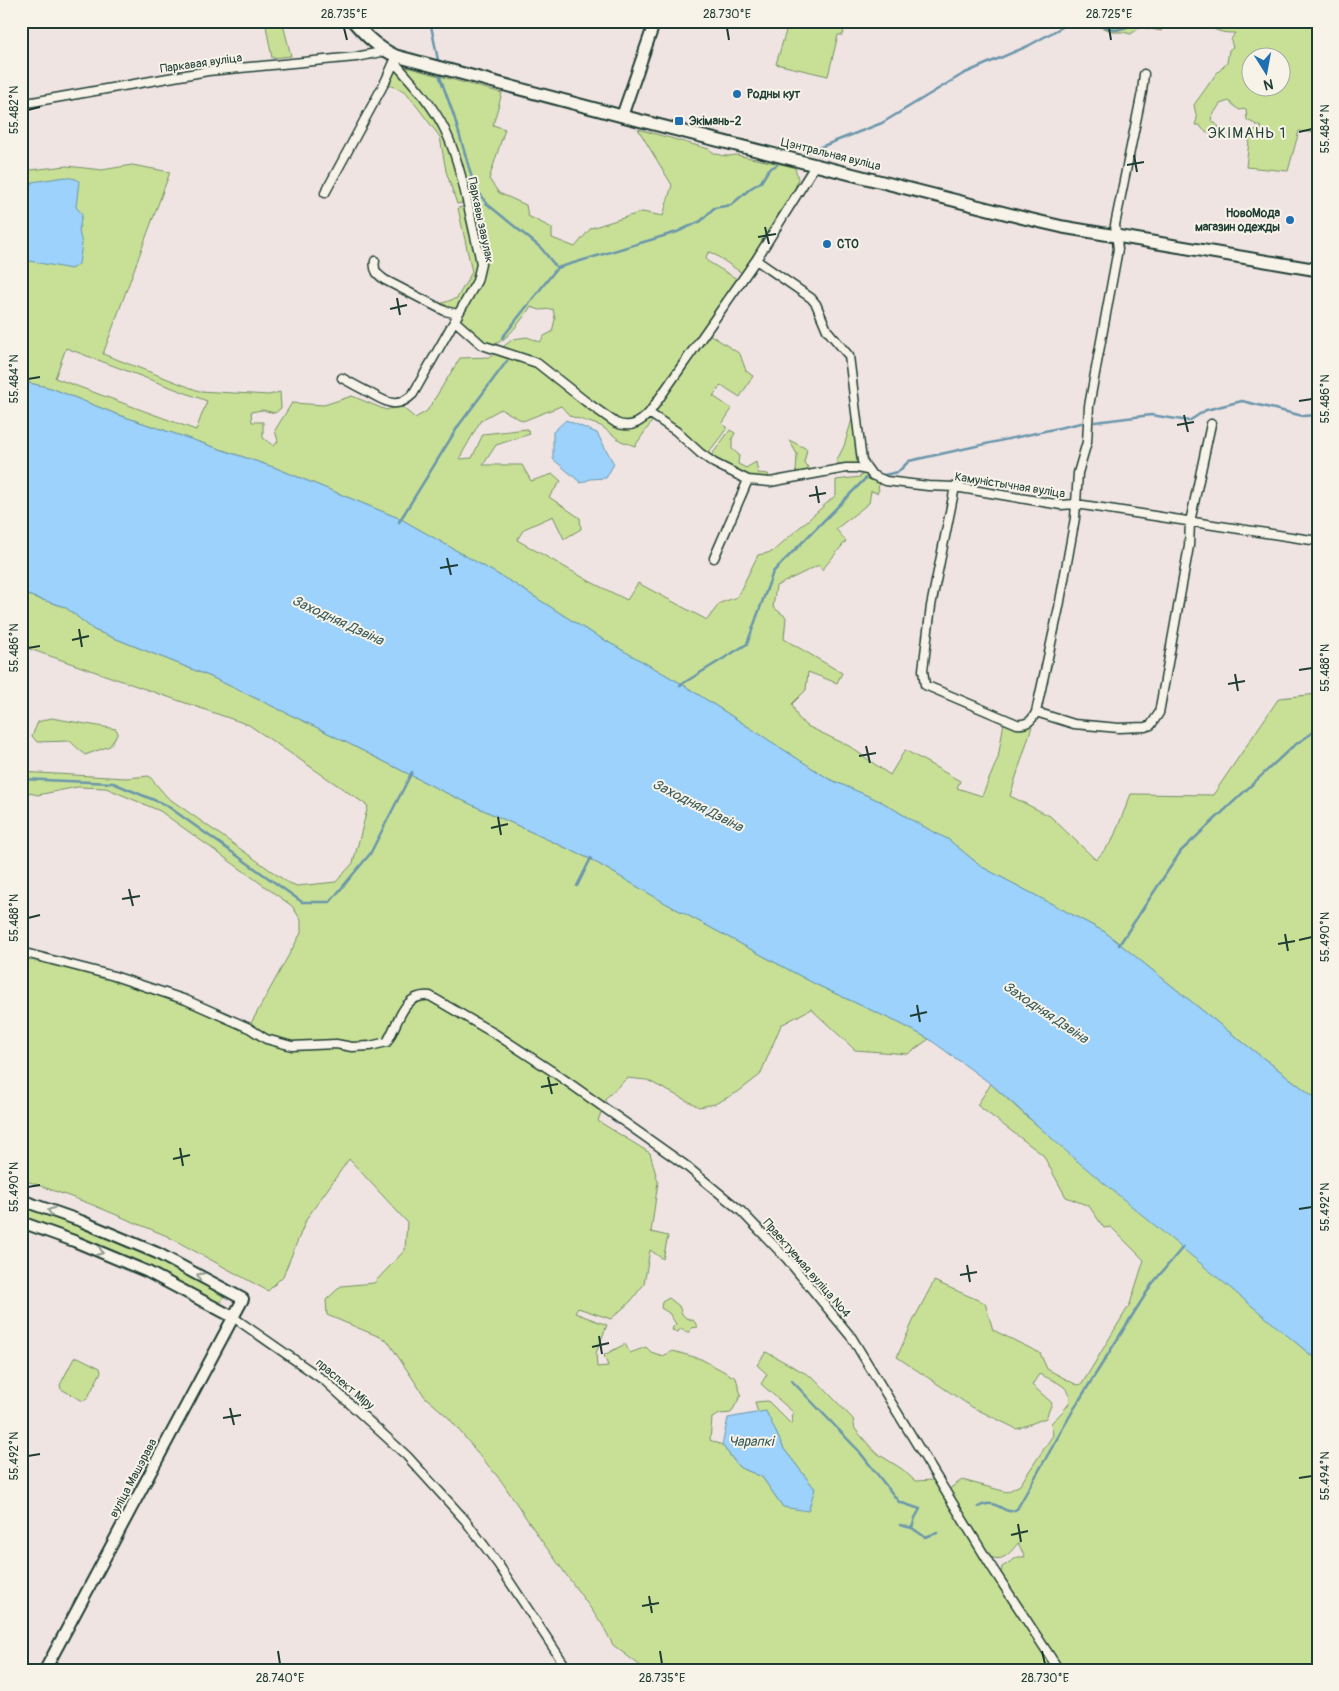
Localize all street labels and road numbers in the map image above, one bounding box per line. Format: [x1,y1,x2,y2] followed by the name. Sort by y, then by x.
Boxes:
[159,50,243,77] street label: Паркавая вуліца
[779,135,883,174] street label: Цэнтральная вуліца
[464,176,497,264] street label: Паркавы завулак
[954,469,1067,502] street label: Камуністычная вуліца
[760,1216,854,1321] street label: Праектуемая вуліца №4
[312,1356,377,1413] street label: праспект Міру
[106,1436,161,1520] street label: вуліца Машэрава

